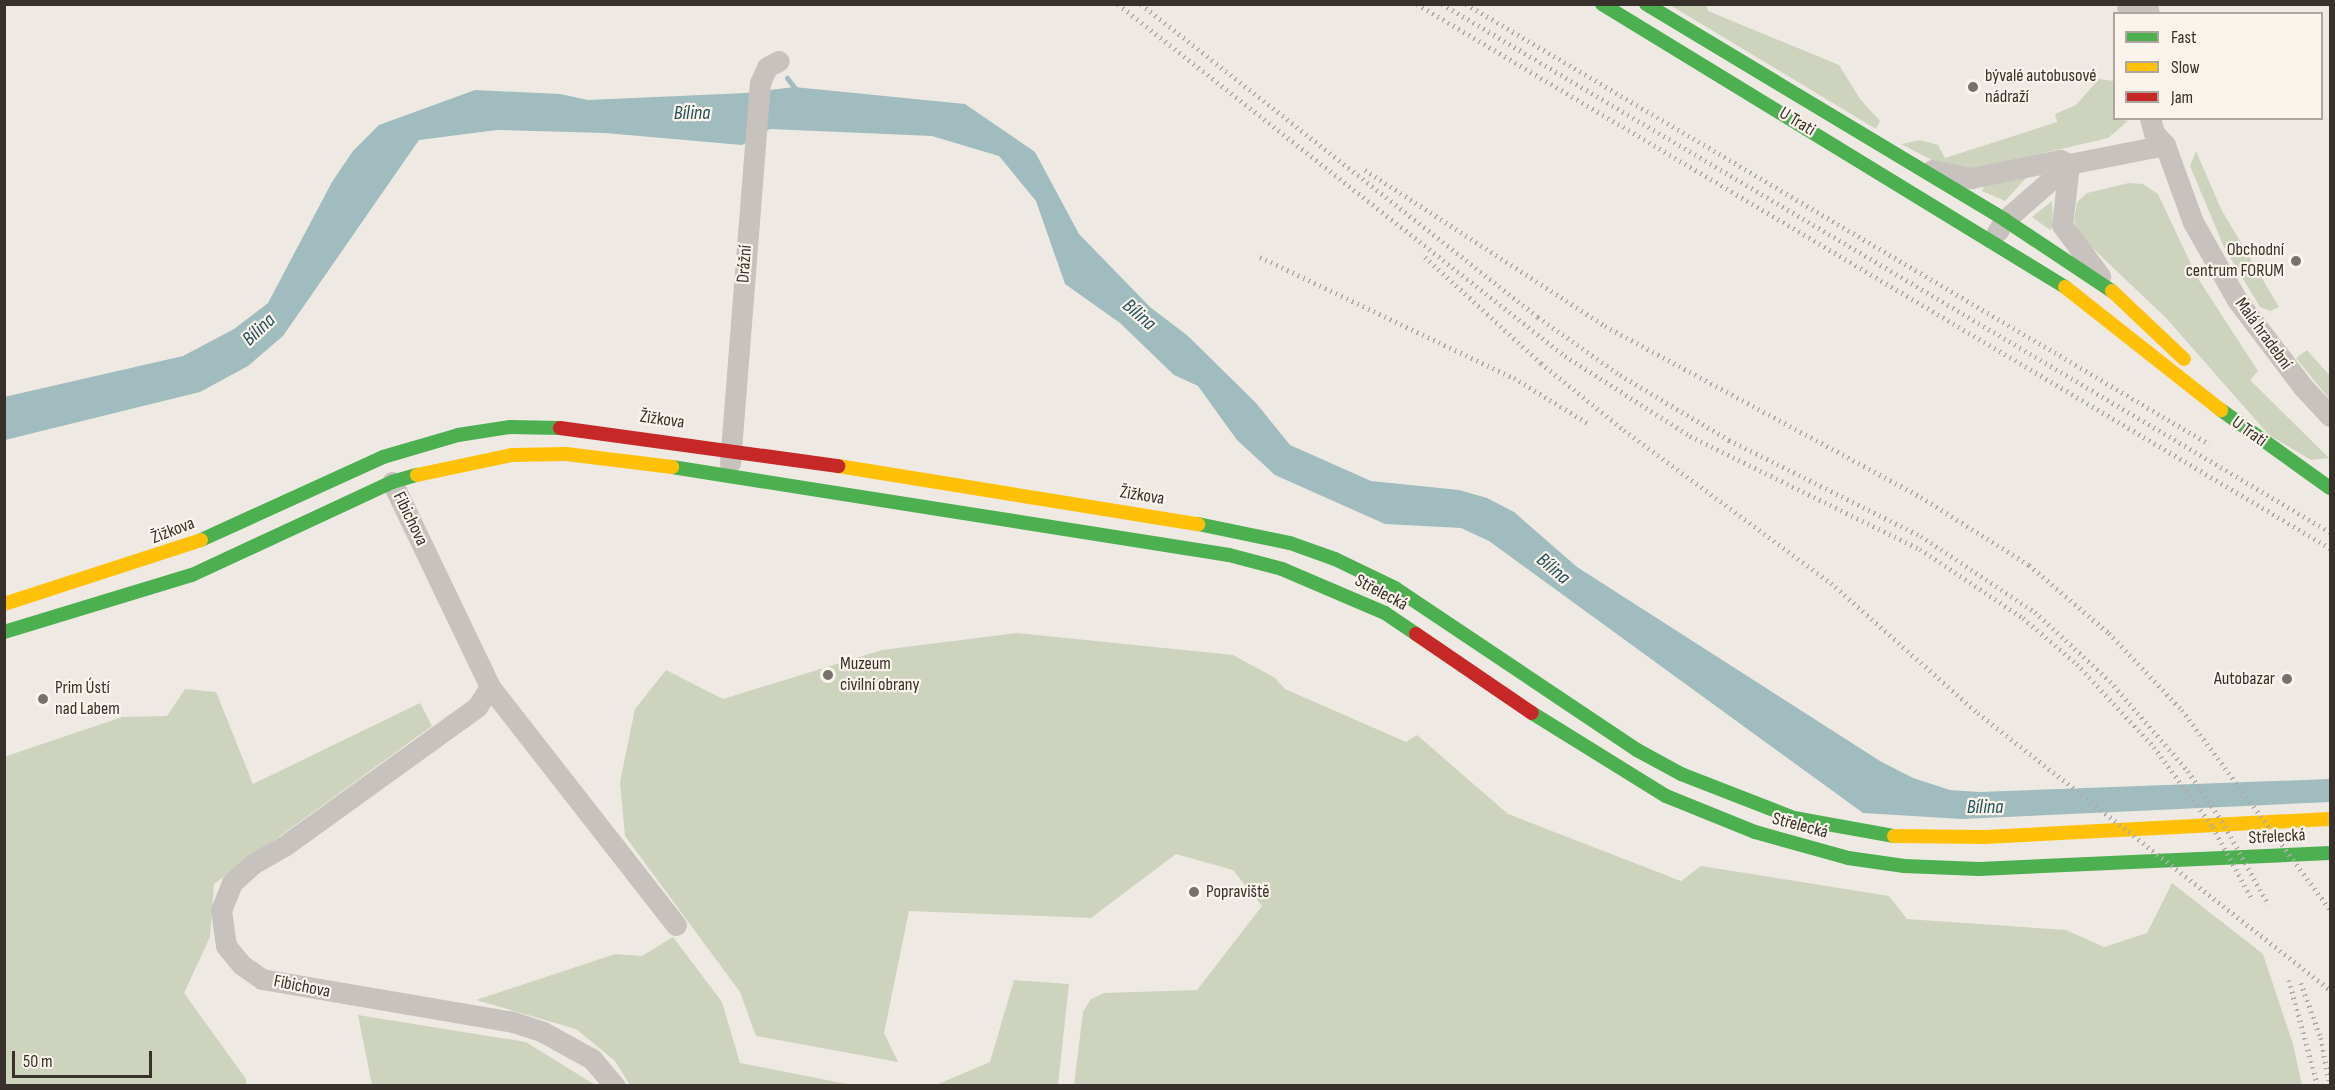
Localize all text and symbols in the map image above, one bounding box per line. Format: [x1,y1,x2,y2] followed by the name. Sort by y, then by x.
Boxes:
[2113,12,2323,120] legend
[2171,27,2196,48] text: Fast
[2171,57,2200,78] text: Slow
[1985,66,2096,109] place label: bývalé autobusové nádraží
[1966,80,1980,94] marker: bývalé autobusové nádraží
[2171,87,2193,108] text: Jam
[674,101,710,125] water label: Bílina
[1775,103,1819,141] street label: U Trati
[2186,240,2284,282] place label: Obchodní centrum FORUM
[733,244,757,284] street label: Drážní
[2289,254,2303,268] marker: Obchodní centrum FORUM
[1117,294,1161,336] water label: Bílina
[2230,294,2296,374] street label: Malá hradební
[237,309,281,351] water label: Bílina
[638,406,686,434] street label: Žižkova
[2227,412,2271,452] street label: U Trati
[1118,482,1166,510] street label: Žižkova
[388,489,432,549] street label: Fibichova
[148,513,198,549] street label: Žižkova
[1531,548,1575,590] water label: Bílina
[1351,570,1411,616] street label: Střelecká
[840,654,919,696] place label: Muzeum civilní obrany
[821,668,835,682] marker: Muzeum civilní obrany
[2214,668,2275,690] place label: Autobazar
[2280,672,2294,686] marker: Autobazar
[55,678,120,720] place label: Prim Ústí nad Labem
[36,692,50,706] marker: Prim Ústí nad Labem
[1967,795,2003,819] water label: Bílina
[1770,808,1830,844] street label: Střelecká
[2248,825,2306,849] street label: Střelecká
[1206,881,1270,903] place label: Popraviště
[1187,885,1201,899] marker: Popraviště
[272,971,332,1003] street label: Fibichova
[15,1039,154,1077] scale bar
[23,1051,53,1072] text: 50 m

